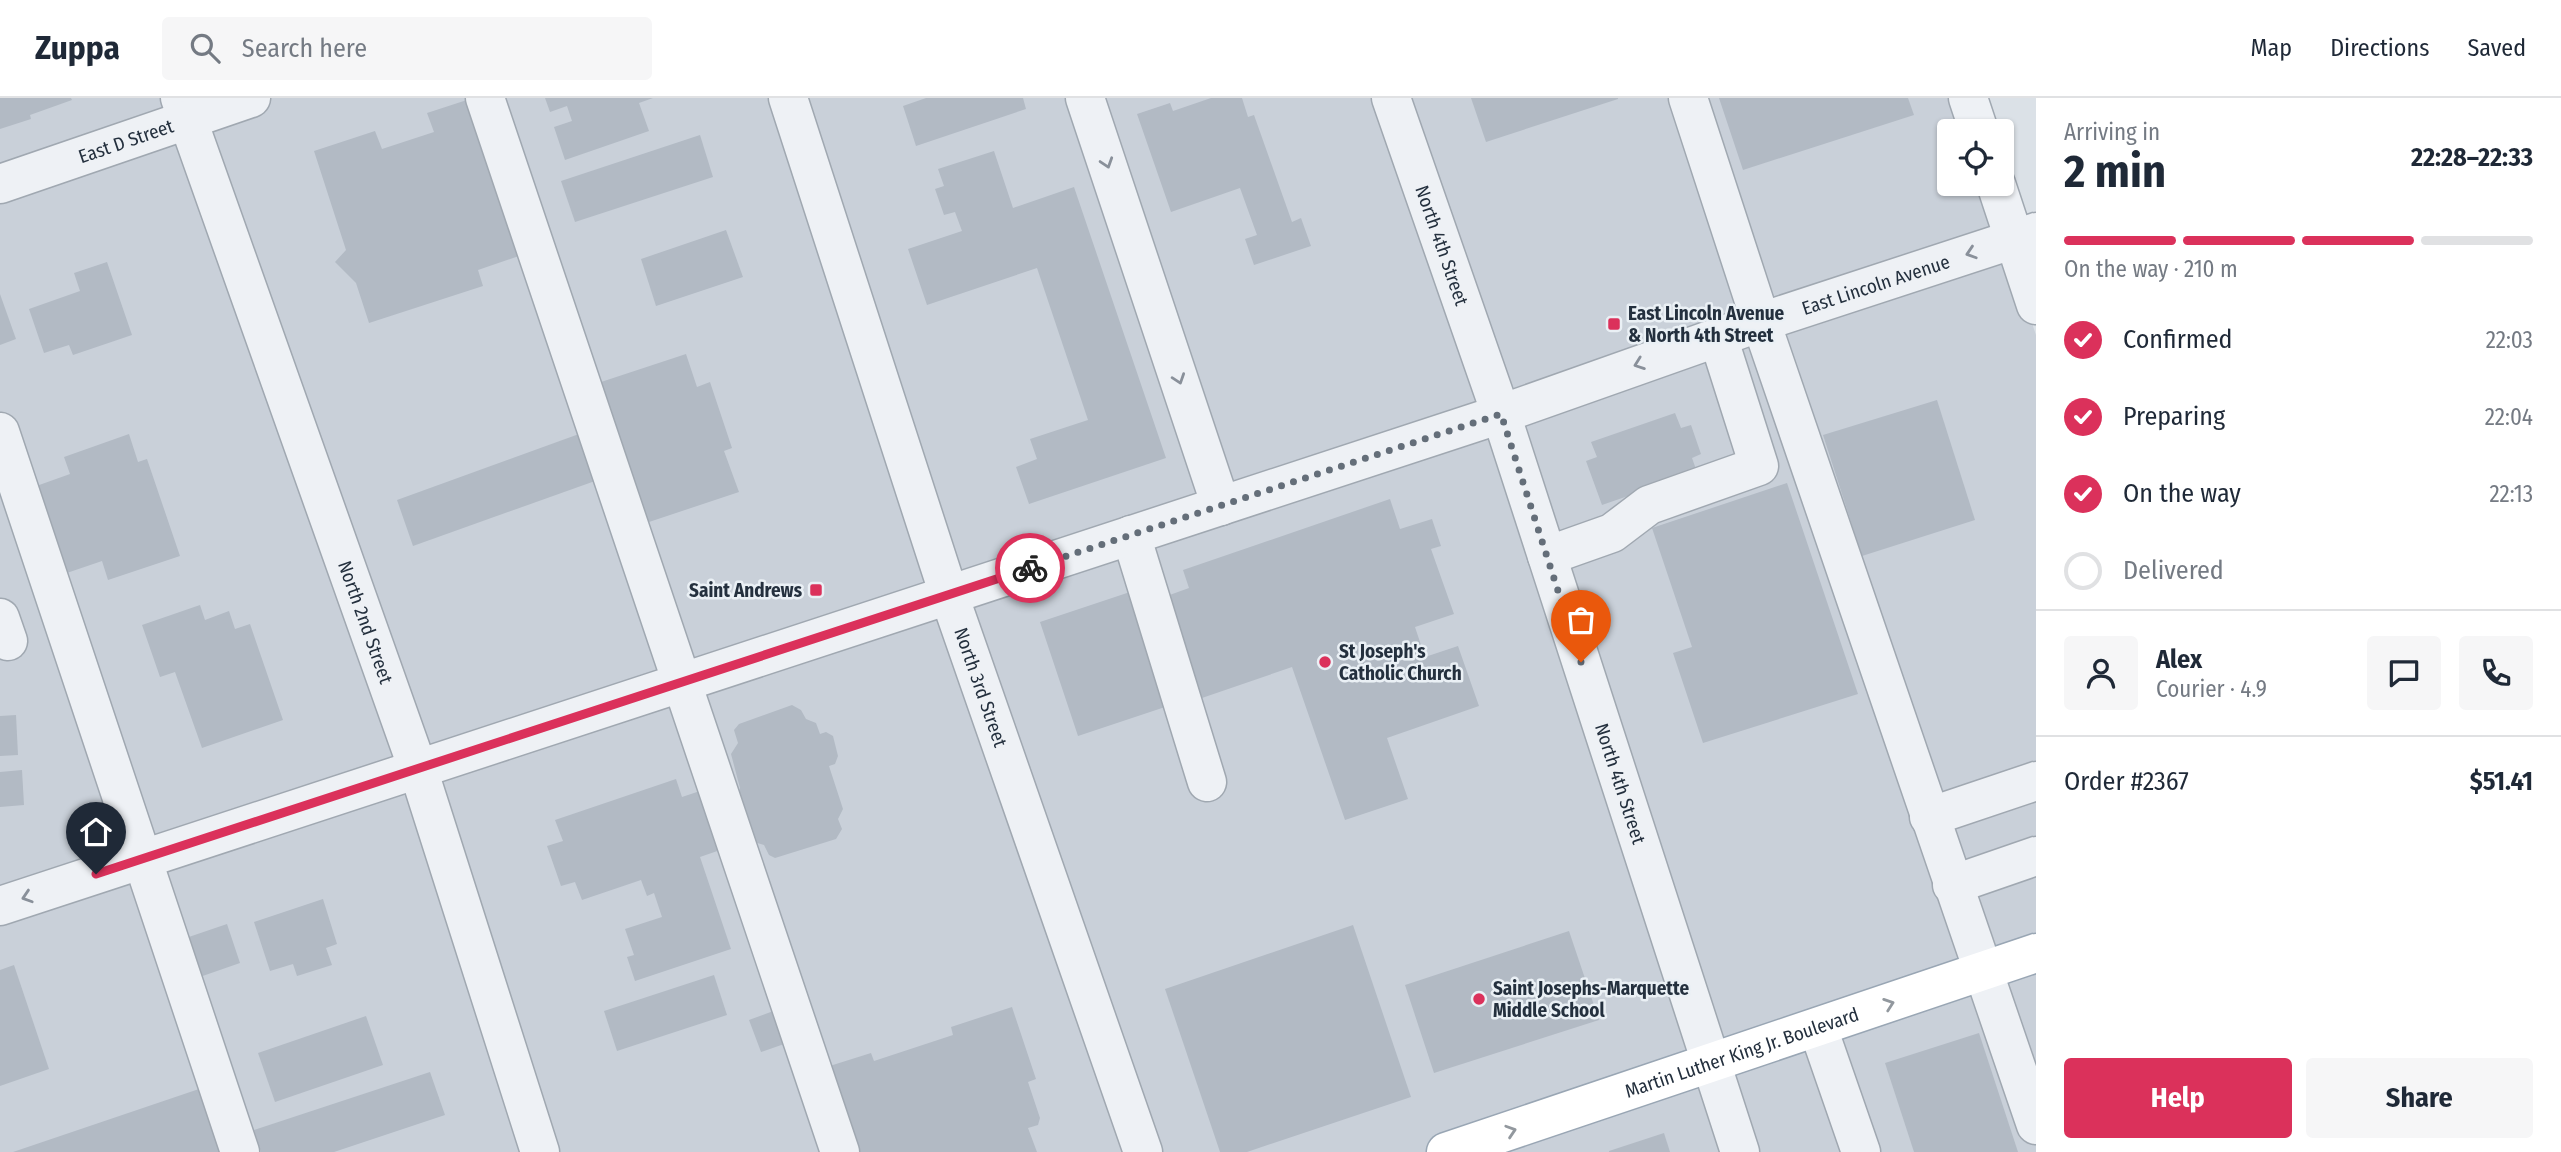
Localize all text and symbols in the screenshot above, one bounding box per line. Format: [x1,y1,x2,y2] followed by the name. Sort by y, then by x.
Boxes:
[162,17,652,80] search box
[35,28,120,68] text: Zuppa
[186,29,224,67] icon: search
[242,33,367,64] text: Search here
[2251,34,2292,62] text: Map
[2330,34,2429,62] text: Directions
[2467,34,2526,62] text: Saved
[75,114,177,168] street label: East D Street
[2064,118,2160,146] text: Arriving in
[1937,119,2014,196] map controls
[1937,119,2014,196] button: locate
[2411,142,2533,173] text: 22:28–22:33
[2064,144,2166,199] text: 2 min
[1099,156,1113,168] one-way arrow
[1411,182,1474,309] street label: North 4th Street
[1965,245,1978,259] one-way arrow
[1799,250,1953,319] street label: East Lincoln Avenue
[2064,255,2238,283] text: On the way · 210 m
[1628,302,1785,347] place label: East Lincoln Avenue & North 4th Street
[1606,316,1622,332] marker: East Lincoln Avenue & North 4th Street
[2064,321,2102,359] icon: check
[2123,324,2233,355] text: Confirmed
[2486,326,2533,354] text: 22:03
[1634,356,1646,370] one-way arrow
[1171,372,1185,384] one-way arrow
[2064,398,2102,436] icon: check
[2123,401,2225,432] text: Preparing
[2485,403,2533,431] text: 22:04
[2064,475,2102,513] icon: check
[2123,478,2241,509] text: On the way
[2489,480,2533,508] text: 22:13
[995,533,1065,603] courier
[1011,549,1049,587] icon: bike
[2123,555,2224,586] text: Delivered
[334,558,398,687] street label: North 2nd Street
[689,579,803,602] place label: Saint Andrews
[808,582,824,598] marker: Saint Andrews
[1551,590,1611,662] pin
[1562,601,1600,639] icon: bag
[950,624,1013,751] street label: North 3rd Street
[2064,636,2138,710] button: person
[2367,636,2441,710] button: chat
[2459,636,2533,710] button: phone
[1339,640,1462,685] place label: St Joseph's Catholic Church
[2156,644,2202,675] text: Alex
[1317,654,1333,670] marker: St Joseph's Catholic Church
[2156,675,2267,703] text: Courier · 4.9
[1590,720,1651,848] street label: North 4th Street
[2064,766,2189,797] text: Order #2367
[2470,766,2533,797] text: $51.41
[66,802,126,874] pin
[77,813,115,851] icon: home
[22,888,34,903] one-way arrow
[1493,977,1689,1022] place label: Saint Josephs-Marquette Middle School
[1471,991,1487,1007] marker: Saint Josephs-Marquette Middle School
[1883,998,1895,1012] one-way arrow
[1622,1002,1862,1102] street label: Martin Luther King Jr. Boulevard
[2064,1058,2292,1138] button: Help
[2306,1058,2533,1138] button: Share
[1504,1125,1517,1139] one-way arrow

